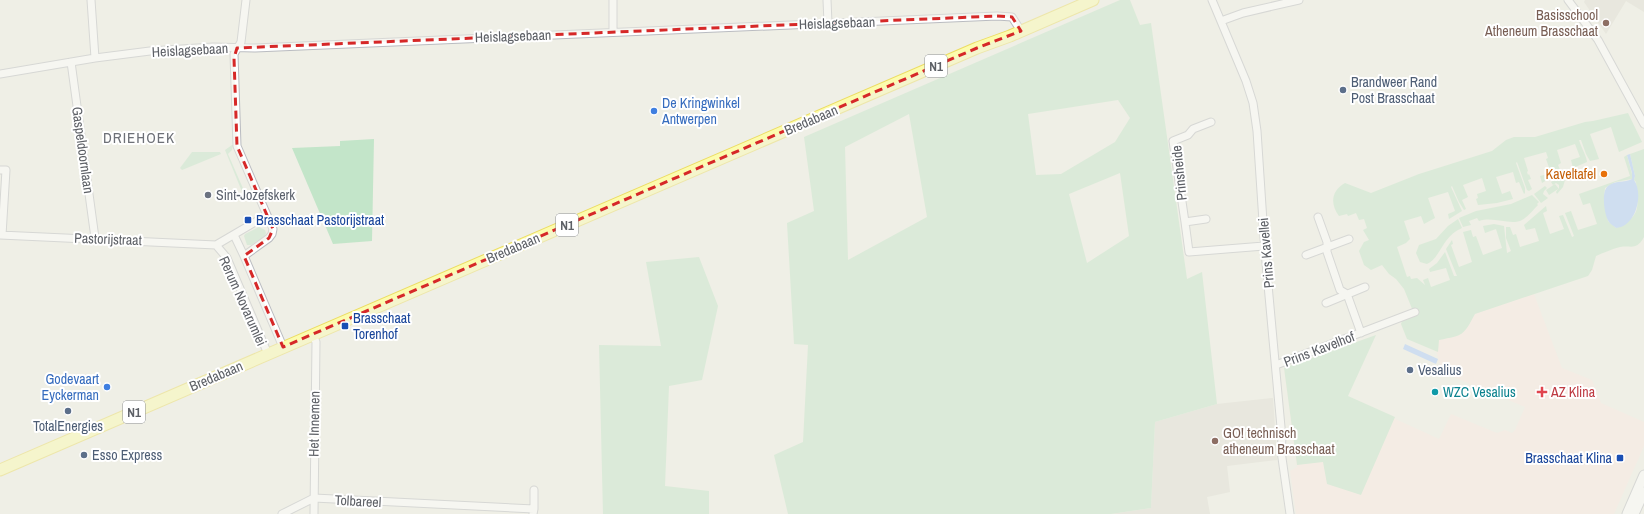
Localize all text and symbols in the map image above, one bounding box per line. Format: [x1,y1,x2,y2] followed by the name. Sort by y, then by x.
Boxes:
[1484,6,1598,40] place label: Basisschool Atheneum Brasschaat
[798,13,876,33] street label: Heislagsebaan
[1601,18,1611,28] marker: Basisschool Atheneum Brasschaat
[474,26,552,46] street label: Heislagsebaan
[151,39,229,61] street label: Heislagsebaan
[925,55,947,77] road number: N1
[1351,73,1437,107] place label: Brandweer Rand Post Brasschaat
[1338,85,1348,95] marker: Brandweer Rand Post Brasschaat
[661,94,740,128] place label: De Kringwinkel Antwerpen
[782,101,840,139] street label: Bredabaan
[68,105,98,195] street label: Gaspeldoornlaan
[649,106,659,116] marker: De Kringwinkel Antwerpen
[103,127,175,148] district label: DRIEHOEK
[1167,144,1191,202] street label: Prinsheide
[1546,165,1596,183] place label: Kaveltafel
[1599,169,1609,179] marker: Kaveltafel
[216,186,295,204] place label: Sint-Jozefskerk
[203,190,213,200] marker: Sint-Jozefskerk
[256,211,384,229] place label: Brasschaat Pastorijstraat
[556,214,578,236] road number: N1
[243,215,253,225] marker: Brasschaat Pastorijstraat
[1254,217,1278,289] street label: Prins Kavellei
[74,229,142,249] street label: Pastorijstraat
[484,229,542,267] street label: Bredabaan
[215,253,271,349] street label: Rerum Novarumlei
[353,309,410,343] place label: Brasschaat Torenhof
[340,321,350,331] marker: Brasschaat Torenhof
[1281,327,1358,371] street label: Prins Kavelhof
[187,357,245,395] street label: Bredabaan
[1418,361,1462,379] place label: Vesalius
[1405,365,1415,375] marker: Vesalius
[42,370,99,404] place label: Godevaart Eyckerman
[102,382,112,392] marker: Godevaart Eyckerman
[1443,383,1516,401] place label: WZC Vesalius
[1550,383,1596,401] place label: AZ Klina
[1536,386,1548,398] marker: AZ Klina
[1430,387,1440,397] marker: WZC Vesalius
[304,391,324,457] street label: Het Innemen
[123,401,145,423] road number: N1
[63,406,73,416] marker: TotalEnergies
[33,417,103,435] place label: TotalEnergies
[1223,424,1335,458] place label: GO! technisch atheneum Brasschaat
[1210,436,1220,446] marker: GO! technisch atheneum Brasschaat
[92,446,162,464] place label: Esso Express
[1525,449,1613,467] place label: Brasschaat Klina
[79,450,89,460] marker: Esso Express
[1615,453,1625,463] marker: Brasschaat Klina
[334,491,382,511] street label: Tolbareel

